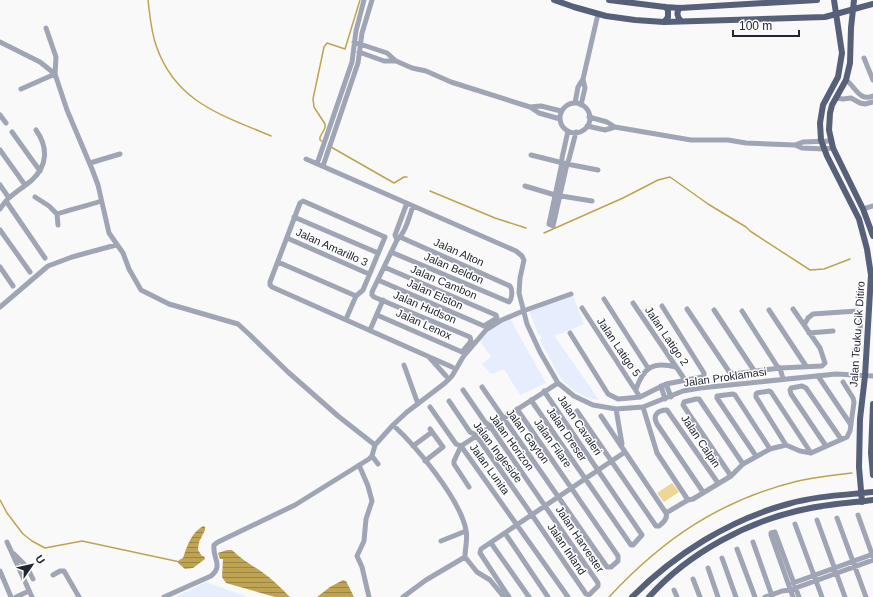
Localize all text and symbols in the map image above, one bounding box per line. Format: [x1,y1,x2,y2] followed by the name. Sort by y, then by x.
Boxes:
[733,12,799,38] scale bar
[739,19,772,33] text: 100 m
[294,226,370,268] street label: Jalan Amarillo 3
[432,236,486,268] street label: Jalan Alton
[422,250,486,286] street label: Jalan Beldon
[409,263,479,301] street label: Jalan Cambon
[405,276,465,312] street label: Jalan Elston
[847,281,867,387] street label: Jalan Teuku Cik Ditiro
[392,288,458,326] street label: Jalan Hudson
[643,304,691,368] street label: Jalan Latigo 2
[394,306,454,342] street label: Jalan Lenox
[595,315,643,379] street label: Jalan Latigo 5
[683,365,767,389] street label: Jalan Proklamasi
[556,393,604,457] street label: Jalan Cavaleri
[545,405,590,463] street label: Jalan Dreser
[504,406,552,466] street label: Jalan Gayton
[487,411,537,473] street label: Jalan Horizon
[679,413,723,469] street label: Jalan Calpin
[532,416,574,470] street label: Jalan Filare
[471,419,525,485] street label: Jalan Ingleside
[468,441,513,497] street label: Jalan Lunita
[553,504,607,575] street label: Jalan Harvester
[545,521,589,577] street label: Jalan Inland
[12,545,52,585] north arrow
[33,553,48,566] text: U

